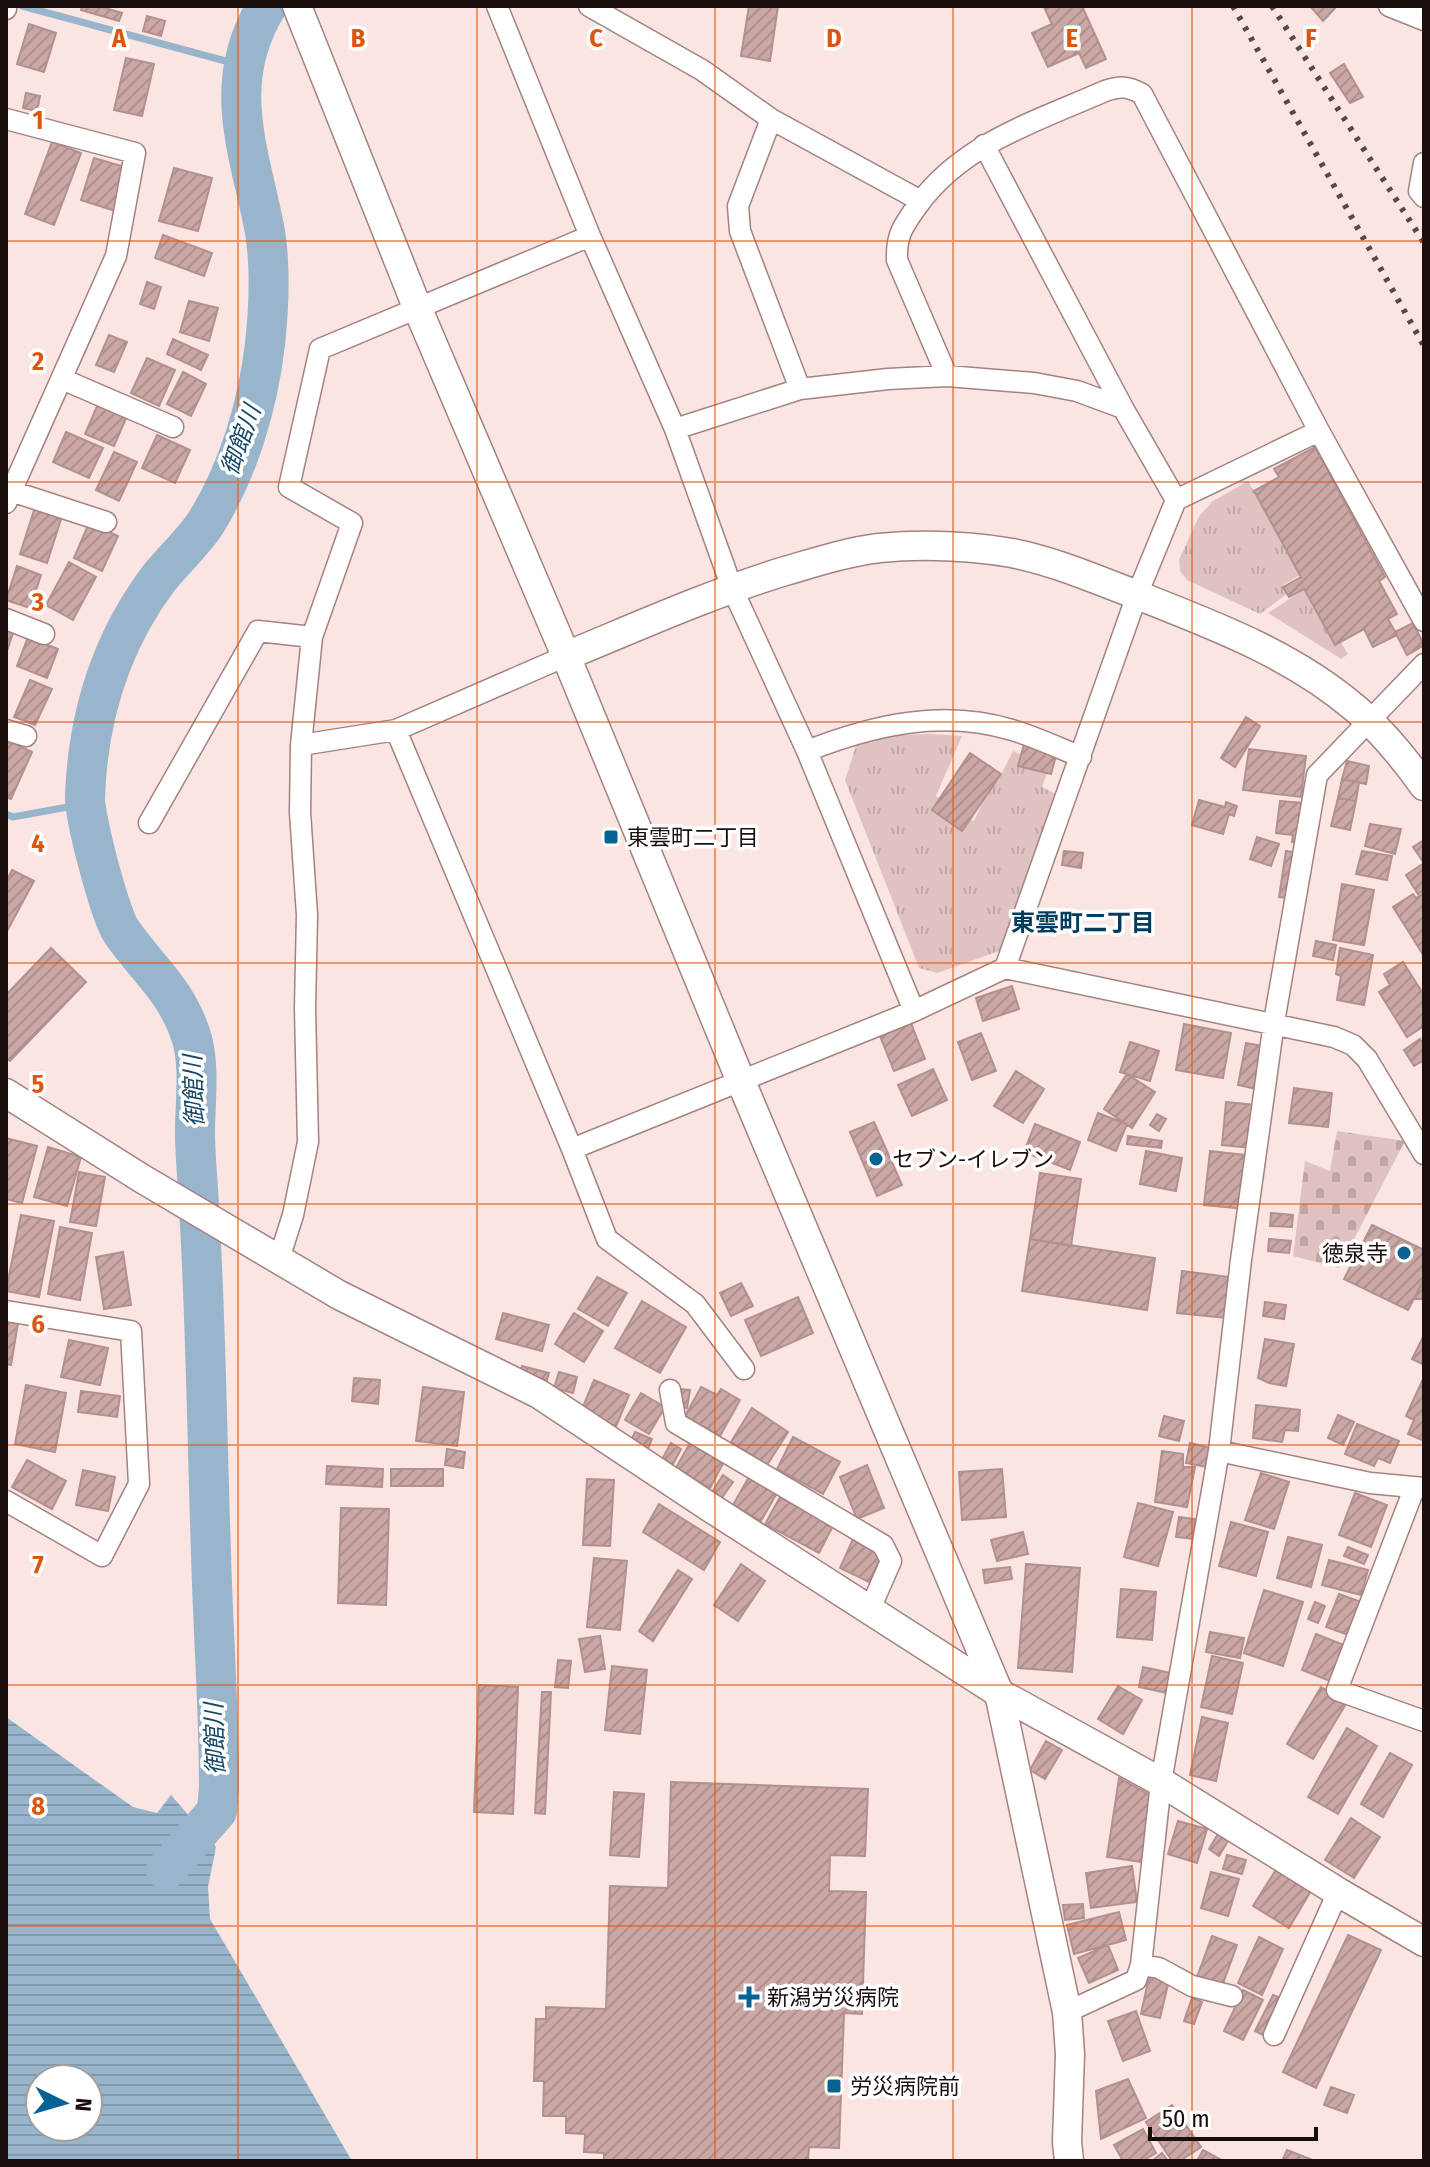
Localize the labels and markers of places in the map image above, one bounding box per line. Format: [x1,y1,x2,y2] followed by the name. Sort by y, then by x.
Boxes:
[627,824,759,851] place label: 東雲町二丁目
[602,828,620,846] marker: 東雲町二丁目
[892,1146,1054,1173] place label: セブン-イレブン
[867,1150,885,1168] marker: セブン-イレブン
[1322,1240,1388,1267] place label: 徳泉寺
[1395,1244,1413,1262] marker: 徳泉寺
[767,1984,899,2011] place label: 新潟労災病院
[738,1986,760,2008] marker: 新潟労災病院
[850,2073,960,2100] place label: 労災病院前
[825,2077,843,2095] marker: 労災病院前

